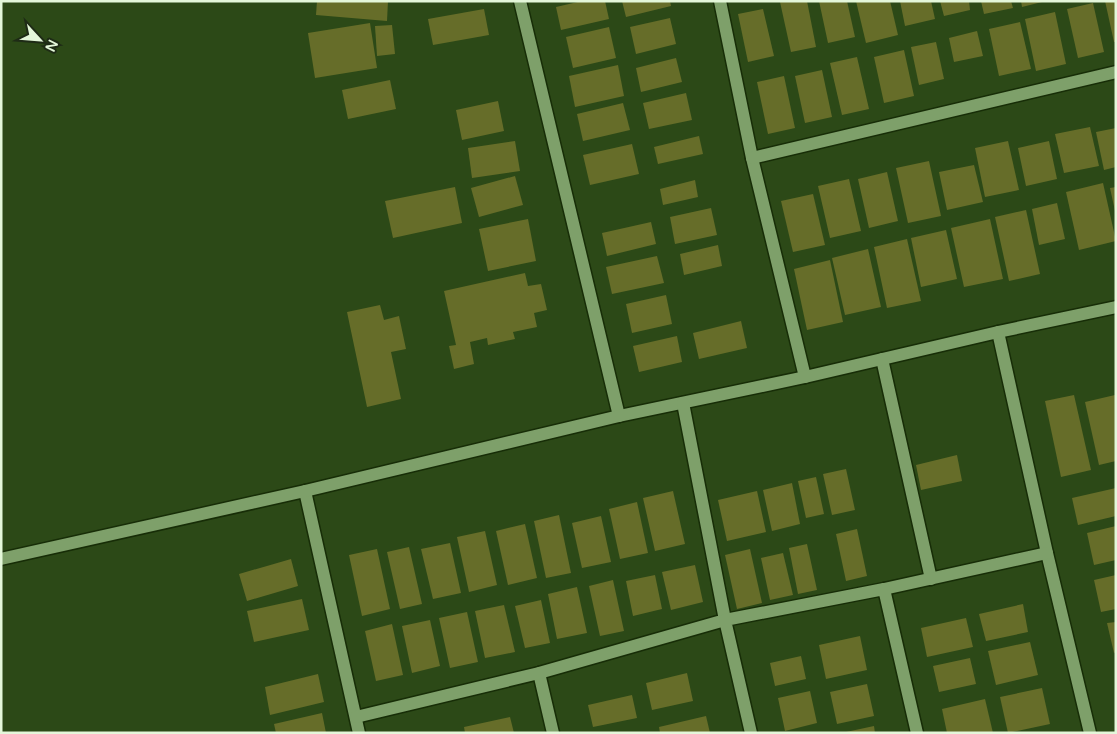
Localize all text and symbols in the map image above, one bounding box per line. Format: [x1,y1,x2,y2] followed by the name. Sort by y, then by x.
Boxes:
[15,15,65,65] north arrow
[41,37,61,54] text: N

